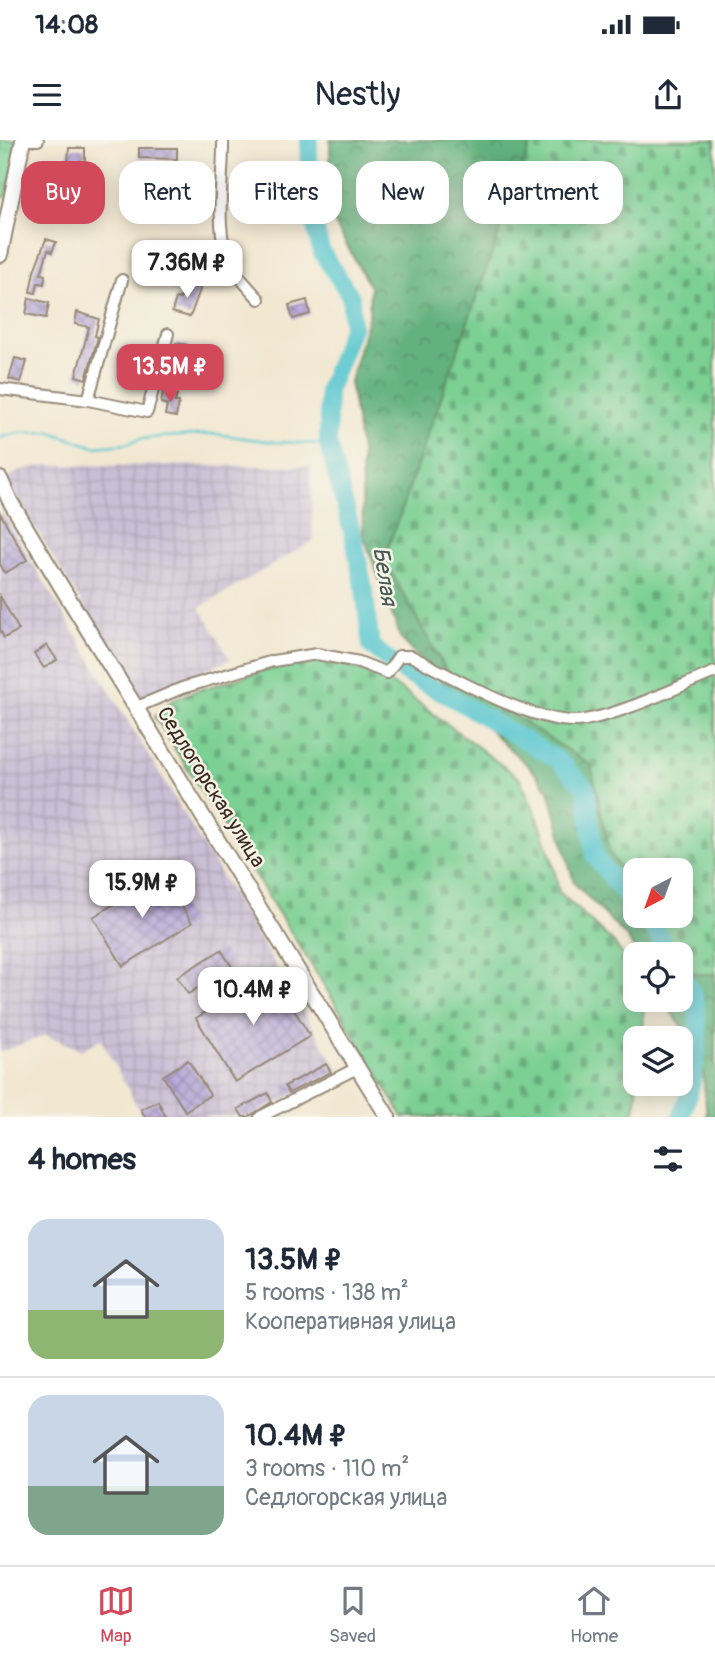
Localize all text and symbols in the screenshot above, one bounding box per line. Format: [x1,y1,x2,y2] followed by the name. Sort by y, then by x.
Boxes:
[35,9,98,41] text: 14:08
[315,75,400,115] text: Nestly
[28,76,66,114] icon: menu
[649,76,687,114] icon: share
[21,161,105,224] chip: Buy
[119,161,215,224] chip: Rent
[229,161,342,224] chip: Filters
[356,161,449,224] chip: New
[463,161,623,224] chip: Apartment
[122,240,252,300] pin: 7.36M ₽
[148,248,226,277] text: 7.36M ₽
[105,344,235,404] pin: 13.5M ₽
[133,352,207,381] text: 13.5M ₽
[366,545,404,609] water label: Белая
[151,702,271,872] street label: Седлогорская улица
[623,858,693,928] north arrow
[623,858,693,1096] map controls
[77,860,207,920] pin: 15.9M ₽
[105,868,179,897] text: 15.9M ₽
[623,942,693,1012] button: locate
[188,968,318,1027] pin: 10.4M ₽
[214,975,292,1004] text: 10.4M ₽
[623,1026,693,1096] button: layers
[649,1140,687,1178] icon: filters
[28,1141,136,1178] text: 4 homes
[245,1241,342,1278] text: 13.5M ₽
[84,1247,168,1331] icon: home
[245,1278,409,1307] text: 5 rooms · 138 m²
[245,1307,456,1336] text: Кооперативная улица
[245,1417,347,1454] text: 10.4M ₽
[84,1423,168,1507] icon: home
[245,1454,409,1483] text: 3 rooms · 110 m²
[245,1483,447,1512] text: Седлогорская улица
[97,1582,135,1648] tab: Map
[329,1582,376,1648] tab: Saved
[570,1582,618,1648] tab: Home

